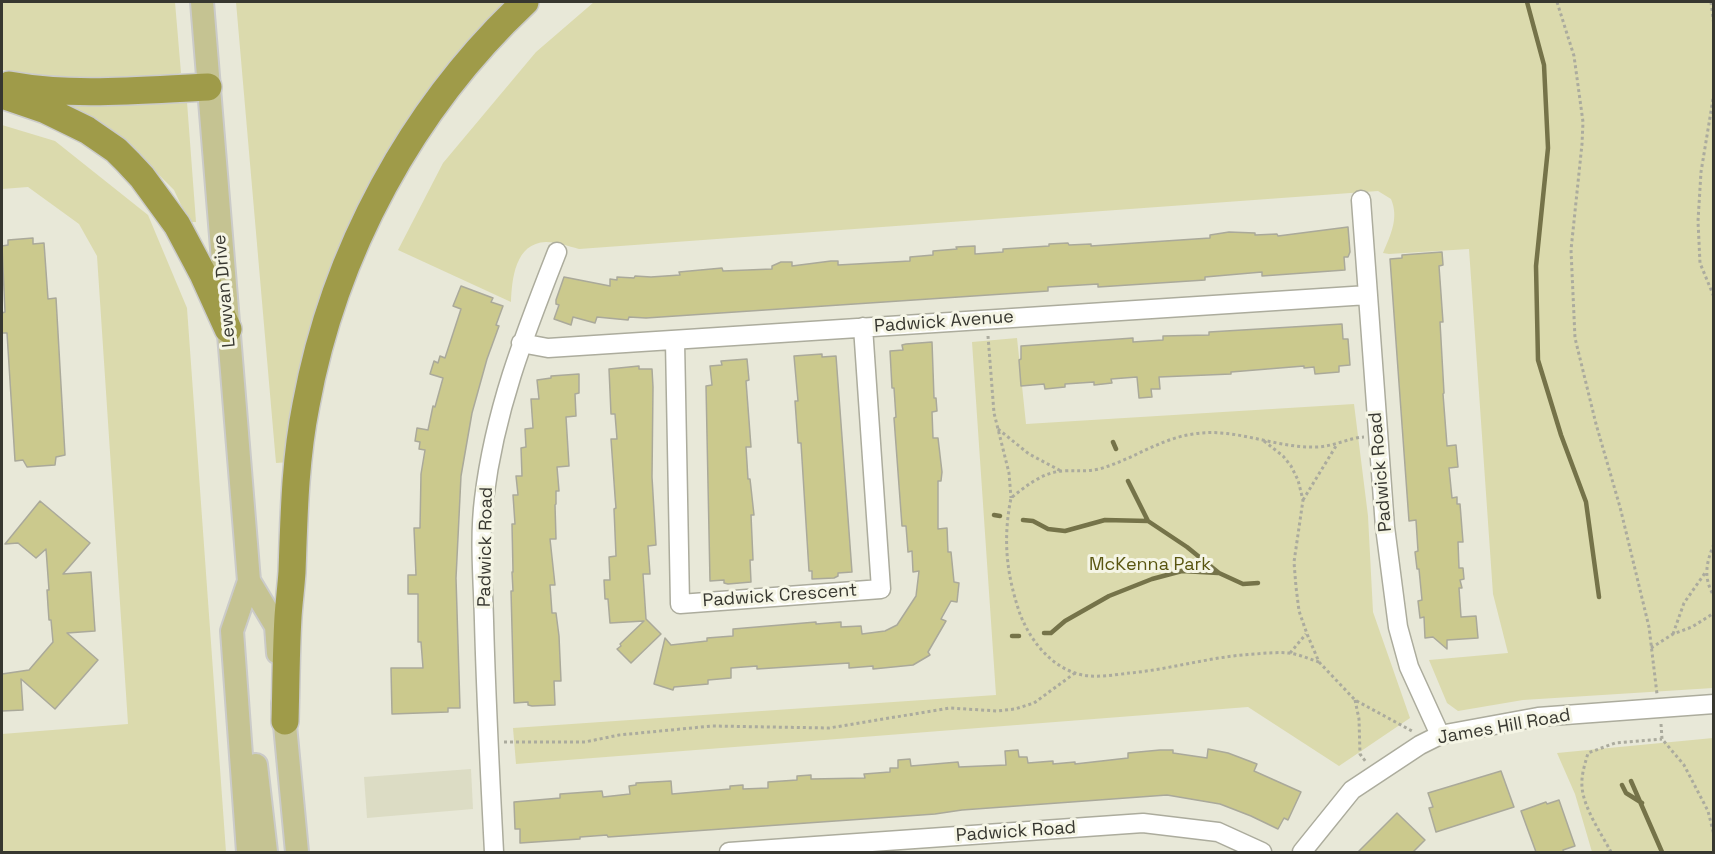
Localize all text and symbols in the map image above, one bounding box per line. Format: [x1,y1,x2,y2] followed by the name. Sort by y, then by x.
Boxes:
[209,234,241,348] street label: Lewvan Drive
[874,306,1014,338] street label: Padwick Avenue
[1365,411,1397,533] street label: Padwick Road
[474,487,498,607] street label: Padwick Road
[1089,554,1211,576] park label: McKenna Park
[702,580,858,612] street label: Padwick Crescent
[1436,705,1572,749] street label: James Hill Road
[955,817,1077,847] street label: Padwick Road

